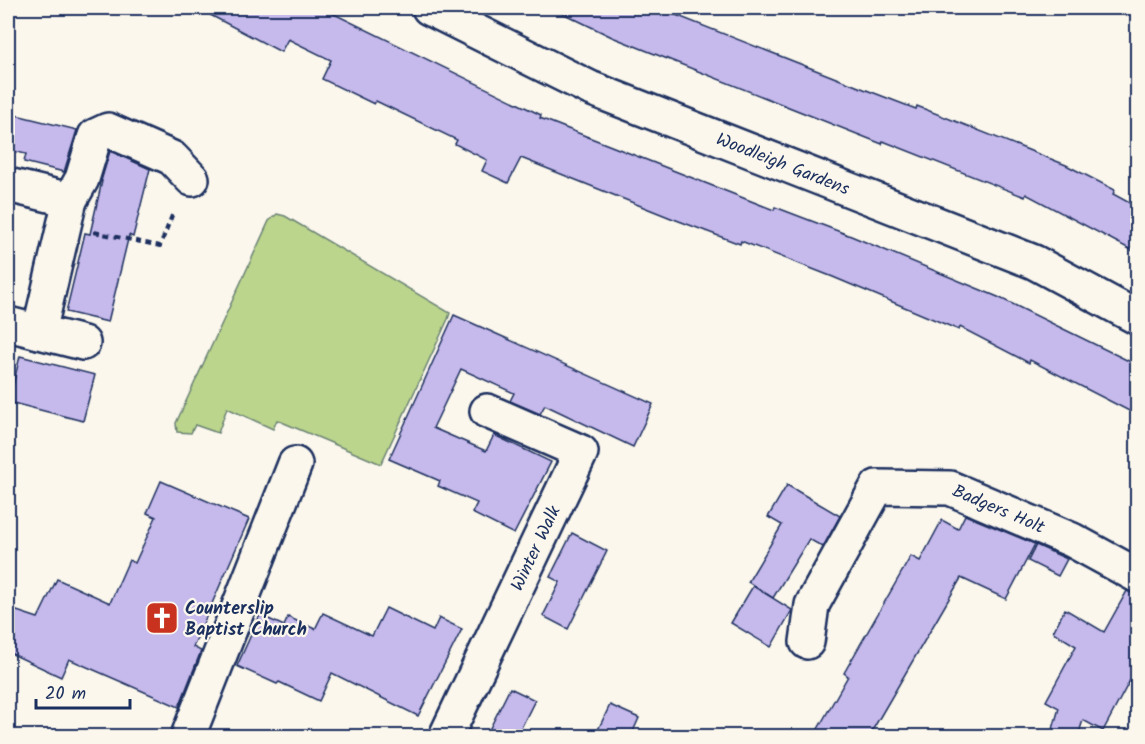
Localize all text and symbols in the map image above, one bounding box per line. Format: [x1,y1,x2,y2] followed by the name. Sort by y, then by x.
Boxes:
[711,126,854,204] street label: Woodleigh Gardens
[947,478,1050,543] street label: Badgers Holt
[504,501,570,596] street label: Winter Walk
[185,595,307,645] place label: Counterslip Baptist Church
[144,600,180,636] church icon: Counterslip Baptist Church
[36,672,130,710] scale bar
[45,680,86,709] text: 20 m

